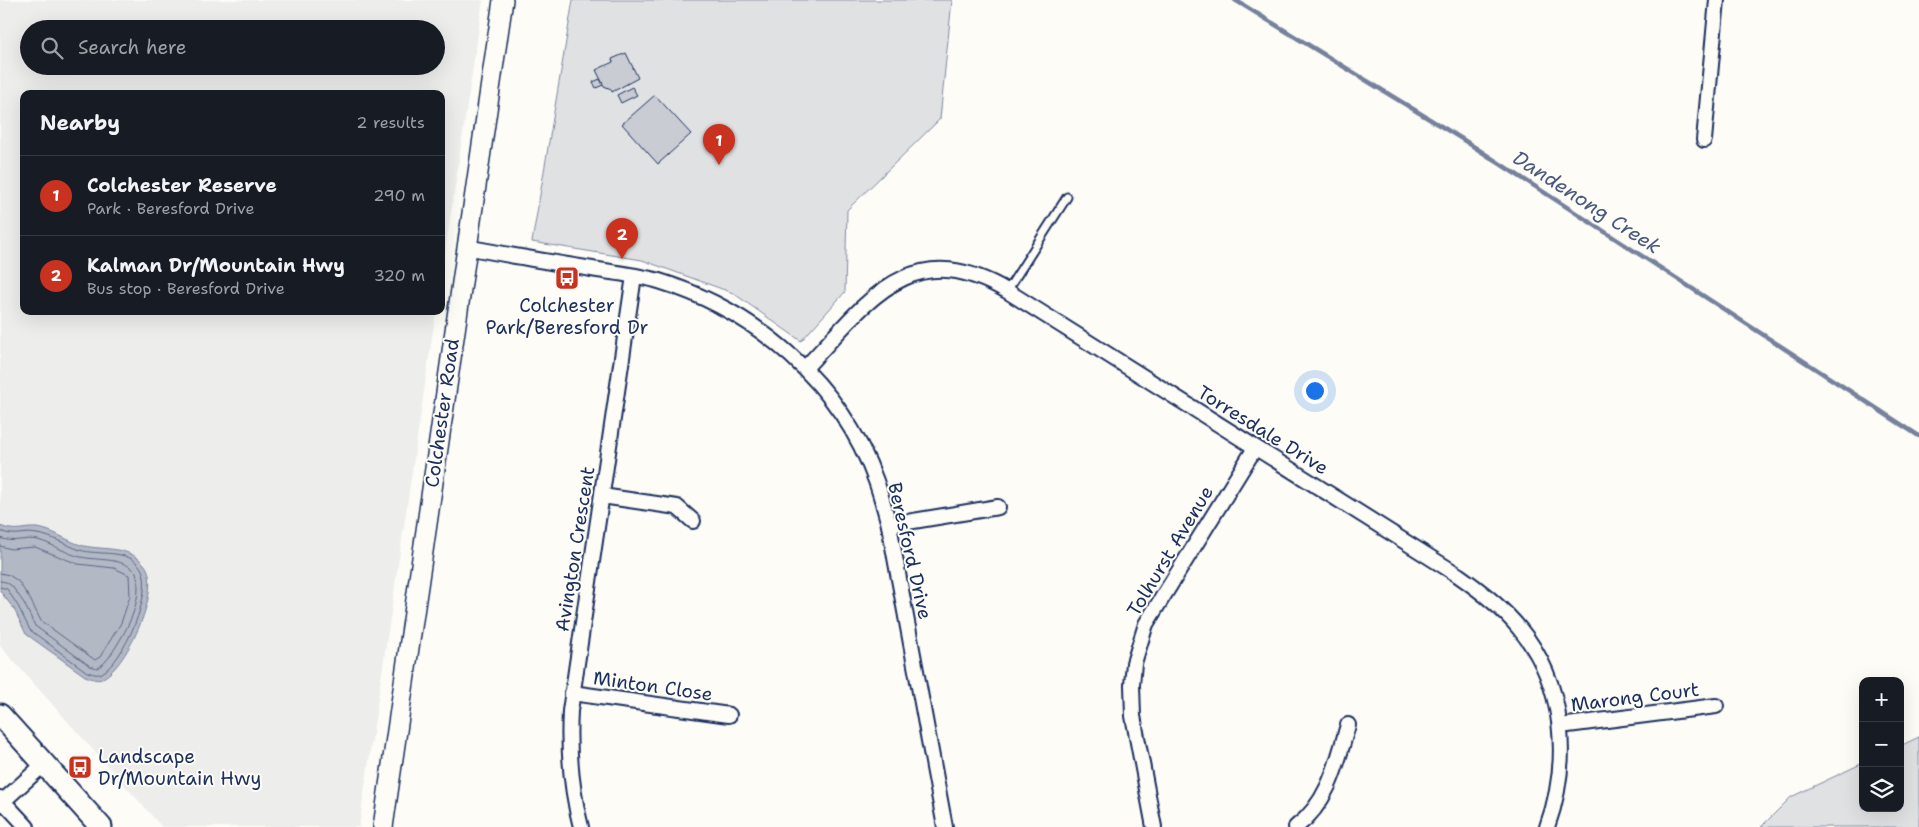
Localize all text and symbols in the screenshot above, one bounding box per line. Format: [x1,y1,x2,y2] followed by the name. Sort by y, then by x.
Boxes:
[20,20,445,75] search box
[38,34,66,62] icon: search
[78,35,187,60] text: Search here
[40,109,120,137] text: Nearby
[356,112,425,133] text: 2 results
[703,124,735,165] pin: 1
[1508,144,1666,260] water label: Dandenong Creek
[87,173,277,198] text: Colchester Reserve
[52,185,60,206] text: 1
[373,185,425,206] text: 290 m
[87,198,254,219] text: Park · Beresford Drive
[606,218,638,259] pin: 2
[87,253,345,278] text: Kalman Dr/Mountain Hwy
[50,265,62,286] text: 2
[374,265,425,286] text: 320 m
[554,265,580,291] bus stop icon: Colchester Park/Beresford Dr
[87,278,285,299] text: Bus stop · Beresford Drive
[485,293,649,340] place label: Colchester Park/Beresford Dr
[419,337,465,489] street label: Colchester Road
[1302,378,1328,404] your location
[1193,380,1333,480] street label: Torresdale Drive
[550,465,600,633] street label: Avington Crescent
[882,480,938,622] street label: Beresford Drive
[1121,481,1219,621] street label: Tolhurst Avenue
[592,665,714,707] street label: Minton Close
[1569,677,1701,717] street label: Marong Court
[1859,677,1904,812] map controls
[1859,677,1904,722] button: +
[1859,722,1904,767] button: −
[98,744,262,791] place label: Landscape Dr/Mountain Hwy
[67,754,93,780] bus stop icon: Landscape Dr/Mountain Hwy
[1859,767,1904,812] button: layers

